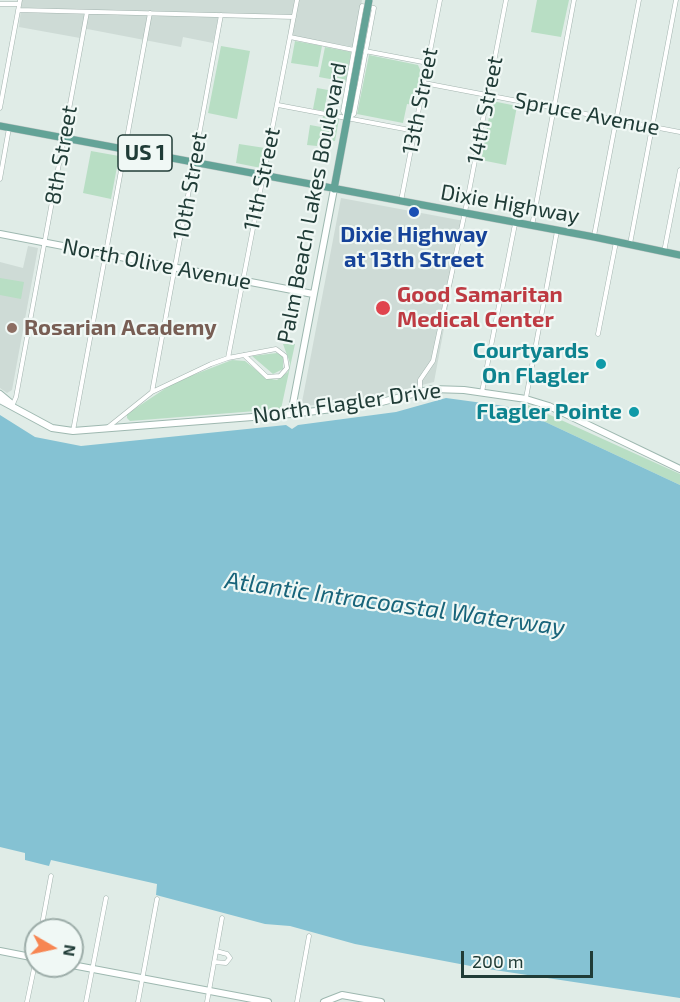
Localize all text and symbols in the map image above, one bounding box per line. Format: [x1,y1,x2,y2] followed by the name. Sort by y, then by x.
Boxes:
[397,45,443,157] street label: 13th Street
[462,54,508,166] street label: 14th Street
[272,60,352,346] street label: Palm Beach Lakes Boulevard
[512,87,662,141] street label: Spruce Avenue
[39,103,83,207] street label: 8th Street
[238,125,286,233] street label: 11th Street
[168,130,212,242] street label: 10th Street
[118,135,172,171] road number: US 1
[438,179,582,229] street label: Dixie Highway
[407,205,421,219] marker: Dixie Highway at 13th Street
[340,222,488,274] place label: Dixie Highway at 13th Street
[60,233,254,295] street label: North Olive Avenue
[397,282,563,334] place label: Good Samaritan Medical Center
[374,299,392,317] marker: Good Samaritan Medical Center
[24,315,217,341] place label: Rosarian Academy
[5,321,19,335] marker: Rosarian Academy
[473,338,589,390] place label: Courtyards On Flagler
[594,357,608,371] marker: Courtyards On Flagler
[251,377,443,429] street label: North Flagler Drive
[476,399,622,425] place label: Flagler Pointe
[627,405,641,419] marker: Flagler Pointe
[223,566,567,642] water label: Atlantic Intracoastal Waterway
[24,918,84,978] north arrow
[464,939,596,977] scale bar
[60,943,81,958] text: N
[472,950,524,972] text: 200 m

